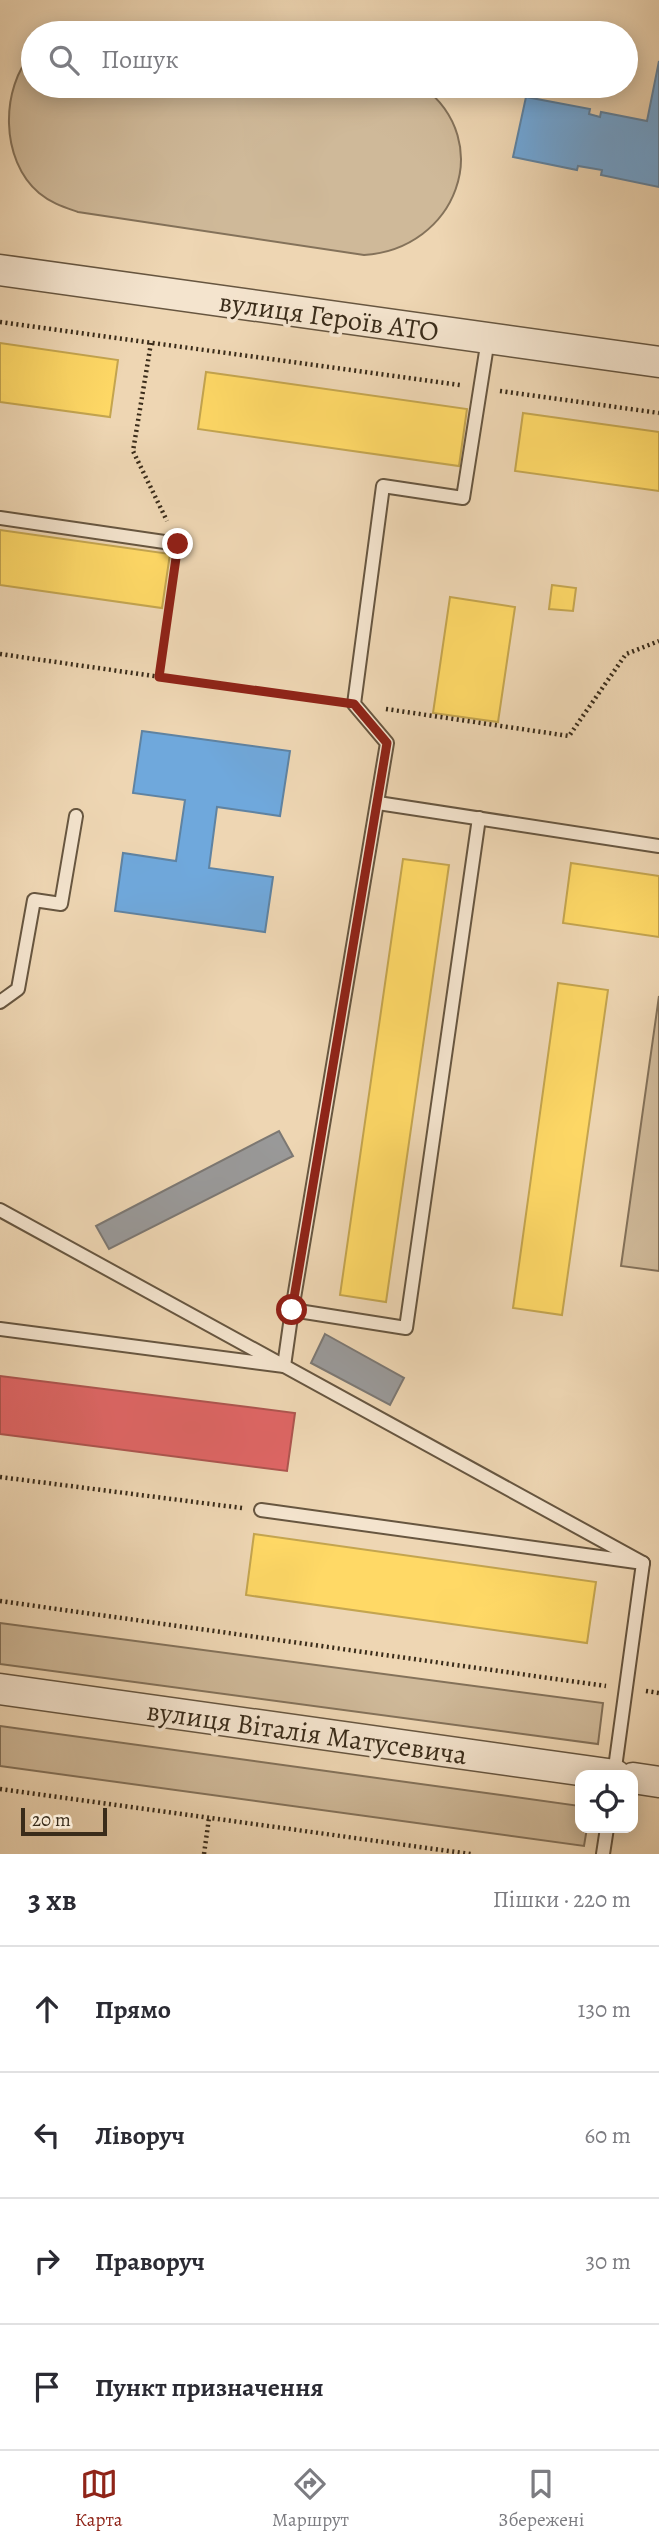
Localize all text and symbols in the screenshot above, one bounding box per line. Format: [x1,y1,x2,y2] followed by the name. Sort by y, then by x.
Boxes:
[21,21,638,98] search box
[45,41,83,79] icon: search
[101,42,179,77] text: Пошук
[217,283,441,351] street label: вулиця Героїв АТО
[162,528,193,559] route end
[276,1294,307,1325] route start
[144,1692,470,1774] street label: вулиця Віталія Матусевича
[575,1770,638,1833] map controls
[575,1770,638,1833] button: locate
[21,1805,107,1837] scale bar
[32,1807,71,1833] text: 20 m
[28,1880,77,1920] text: 3 хв
[493,1884,631,1915] text: Пішки · 220 m
[28,1990,66,2028] icon: ahead
[95,1992,171,2027] text: Прямо
[578,1994,631,2025] text: 130 m
[28,2116,66,2154] icon: left
[95,2118,185,2153] text: Ліворуч
[584,2120,631,2151] text: 60 m
[28,2242,66,2280] icon: right
[95,2244,205,2279] text: Праворуч
[585,2246,631,2277] text: 30 m
[28,2368,66,2406] icon: arrive
[95,2370,324,2405] text: Пункт призначення
[75,2465,123,2533] tab: Карта
[272,2465,349,2533] tab: Маршрут
[498,2465,584,2533] tab: Збережені

